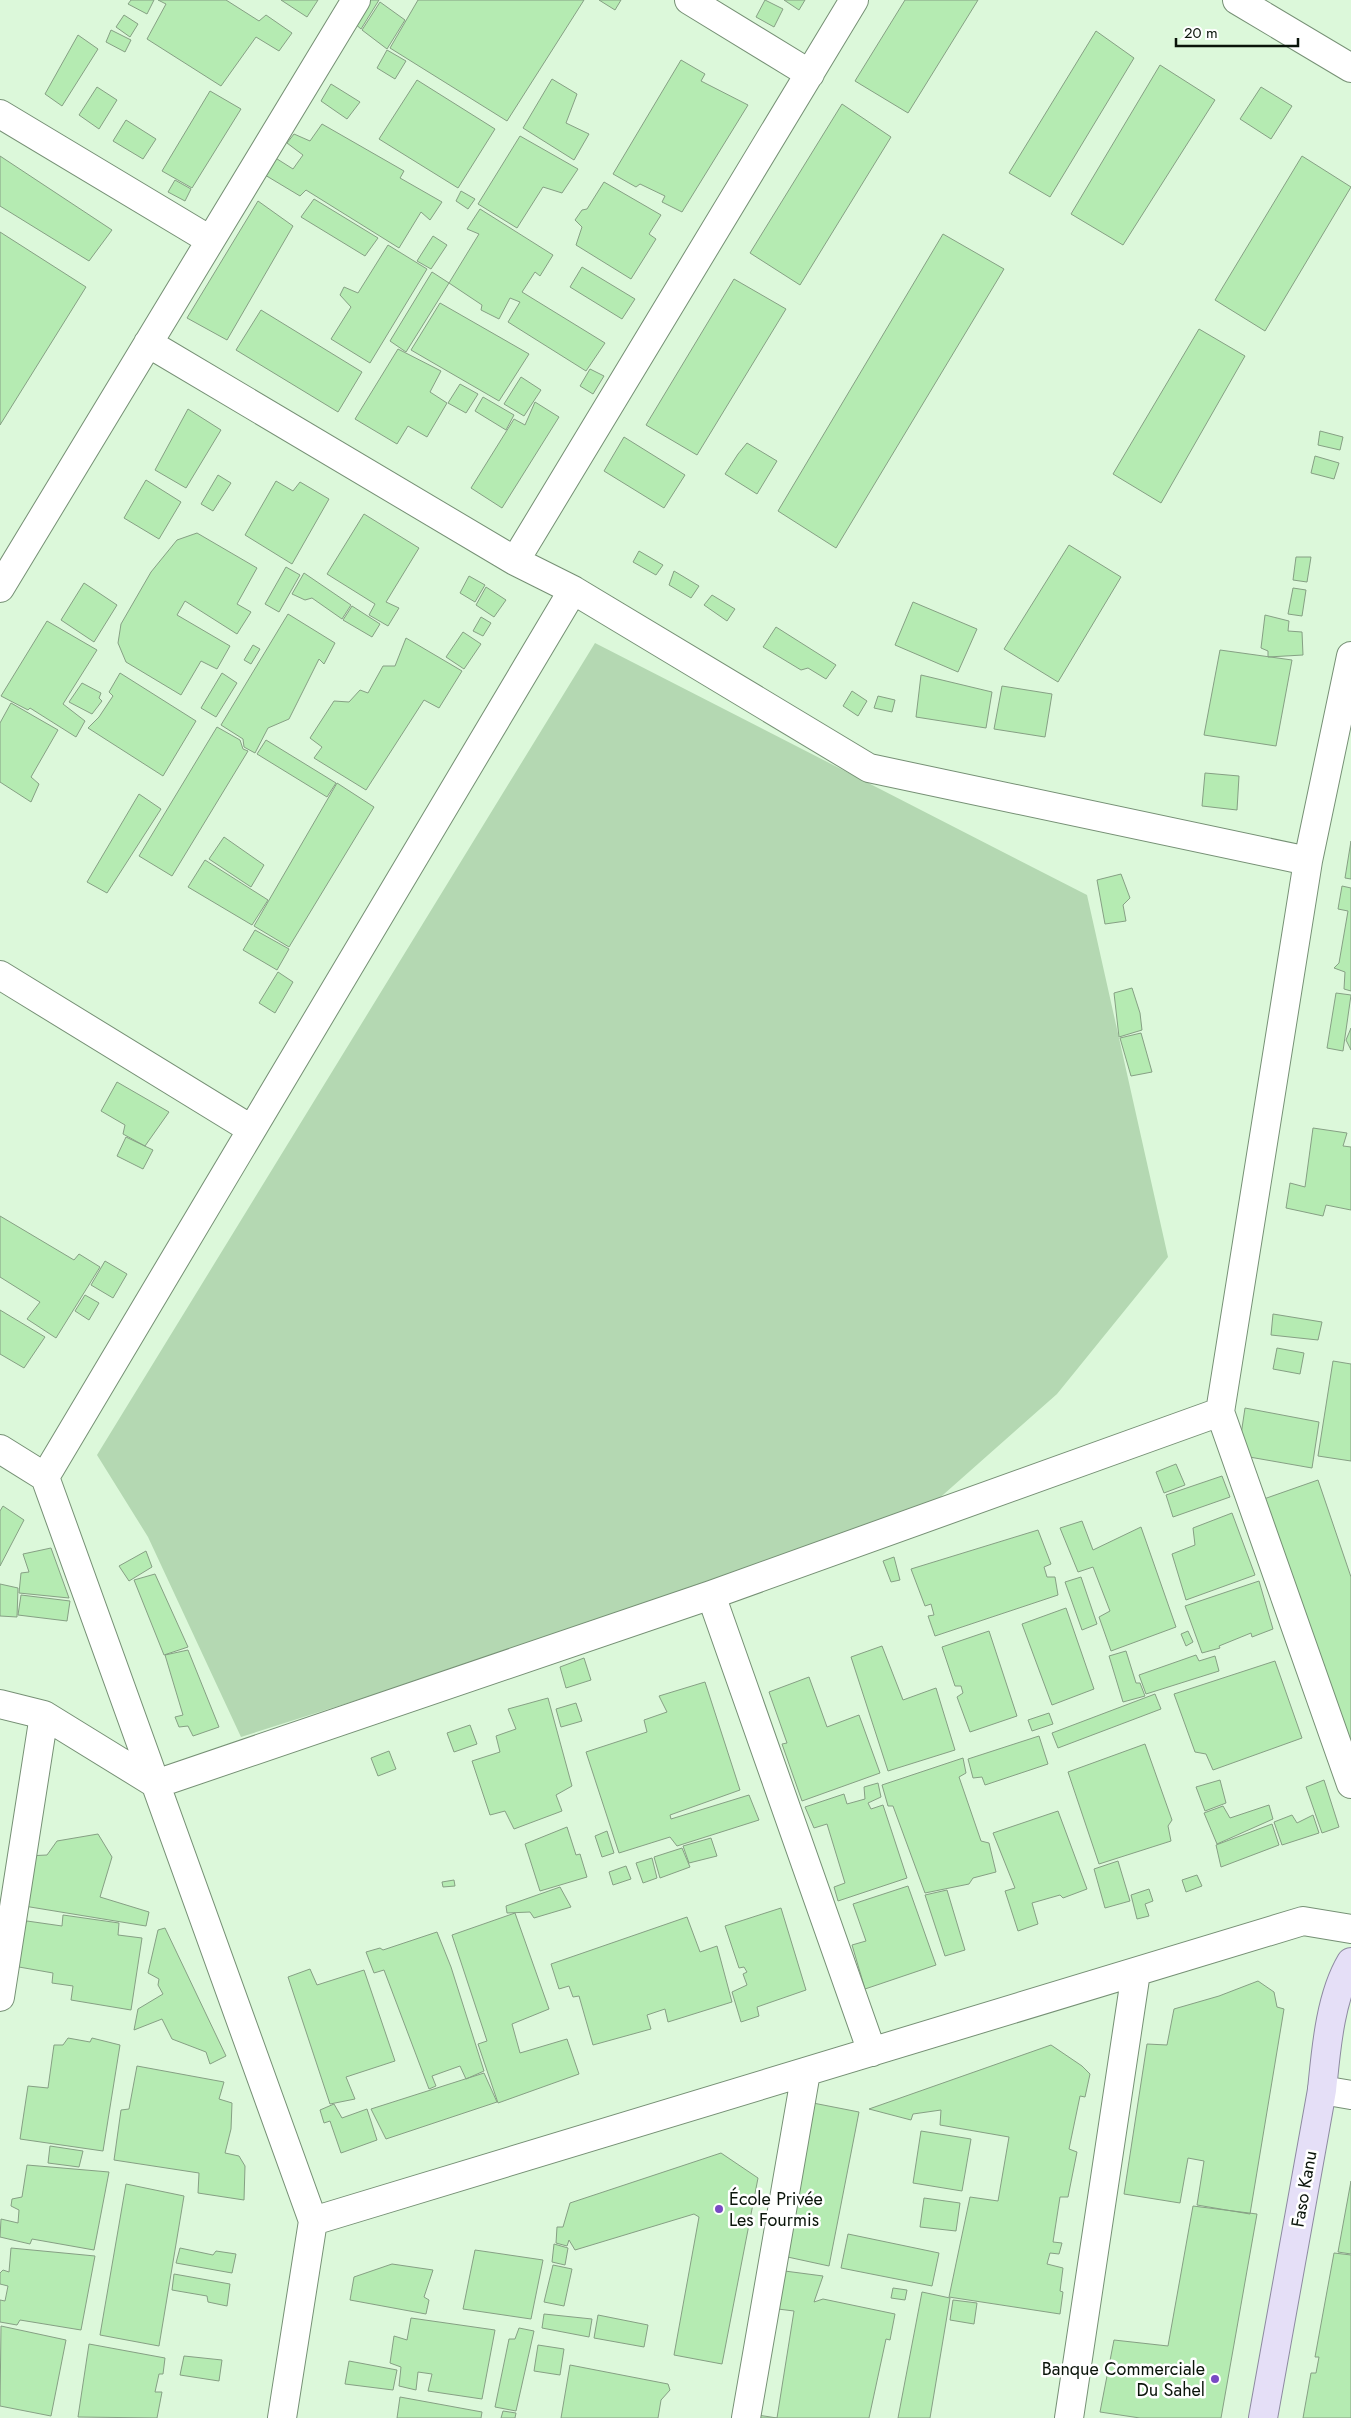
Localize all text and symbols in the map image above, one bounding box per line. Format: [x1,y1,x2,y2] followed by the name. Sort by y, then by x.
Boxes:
[1176,15,1298,47] scale bar
[1184,22,1218,44] text: 20 m
[1284,2149,1324,2229] street label: Faso Kanu
[729,2186,823,2233] place label: École Privée Les Fourmis
[713,2203,725,2215] marker: École Privée Les Fourmis
[1042,2356,1205,2403] place label: Banque Commerciale Du Sahel
[1209,2373,1221,2385] marker: Banque Commerciale Du Sahel

